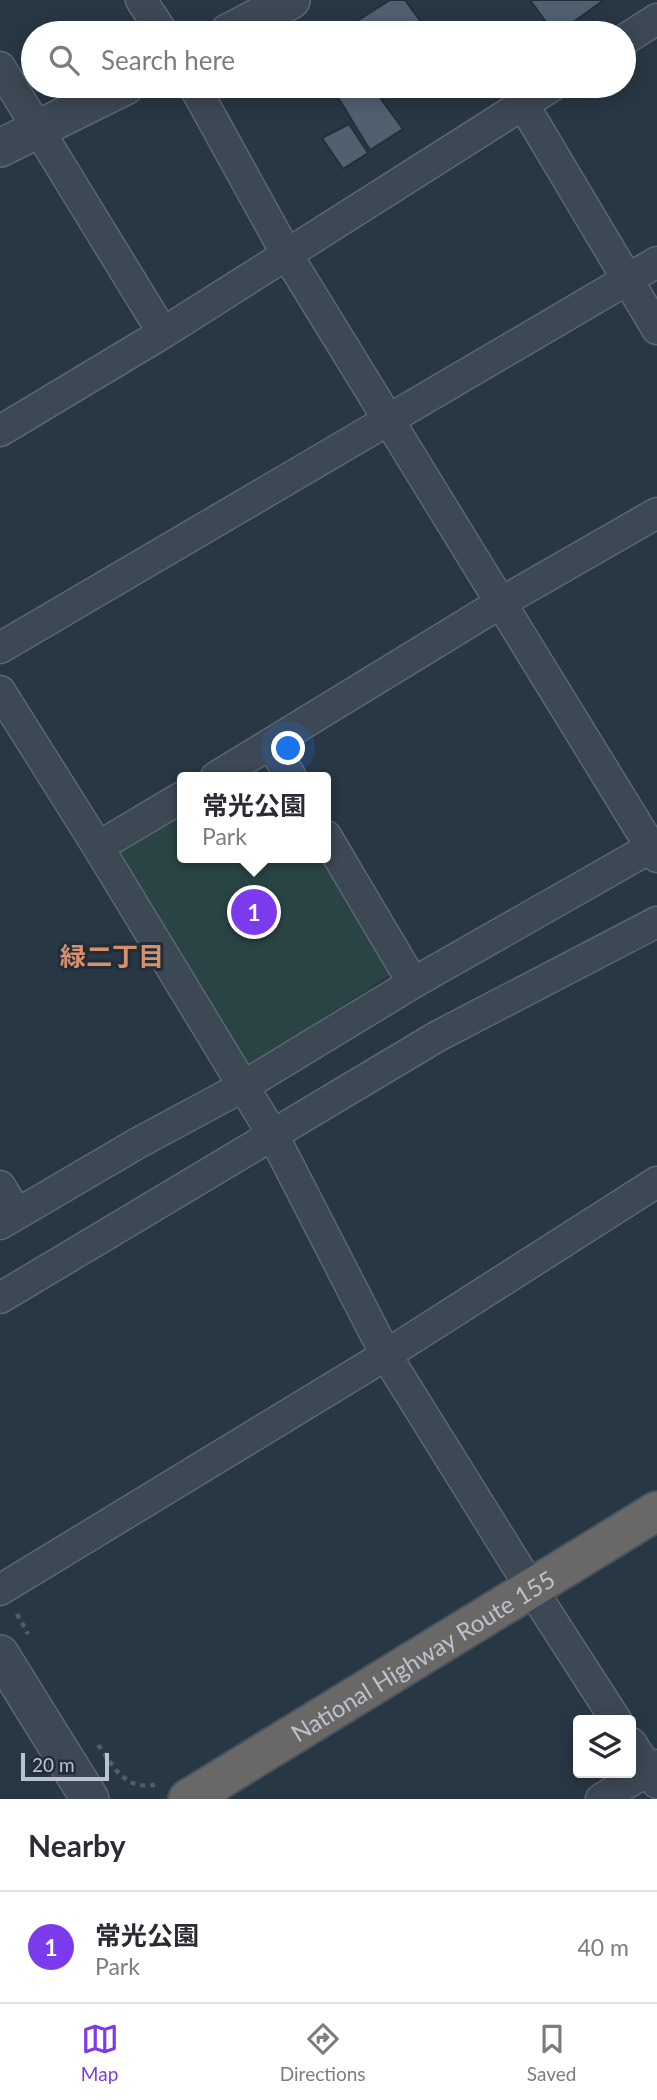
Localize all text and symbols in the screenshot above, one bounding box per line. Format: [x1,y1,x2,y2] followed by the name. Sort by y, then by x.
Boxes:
[21,21,636,98] search box
[45,41,83,79] icon: search
[101,44,235,76] text: Search here
[271,731,305,765] your location
[177,772,331,863] popup
[202,789,306,821] text: 常光公園
[202,822,247,850] text: Park
[231,886,277,938] pin: 1
[60,940,164,972] district label: 緑二丁目
[285,1563,559,1747] street label: National Highway Route 155
[573,1715,636,1778] map controls
[573,1715,636,1778] button: layers
[21,1750,108,1782] scale bar
[32,1753,75,1776] text: 20 m
[28,1827,126,1863] text: Nearby
[95,1919,199,1951] text: 常光公園
[44,1933,58,1961] text: 1
[578,1933,629,1961] text: 40 m
[95,1952,140,1980] text: Park
[81,2020,119,2085] tab: Map
[280,2020,366,2085] tab: Directions
[527,2020,576,2085] tab: Saved

